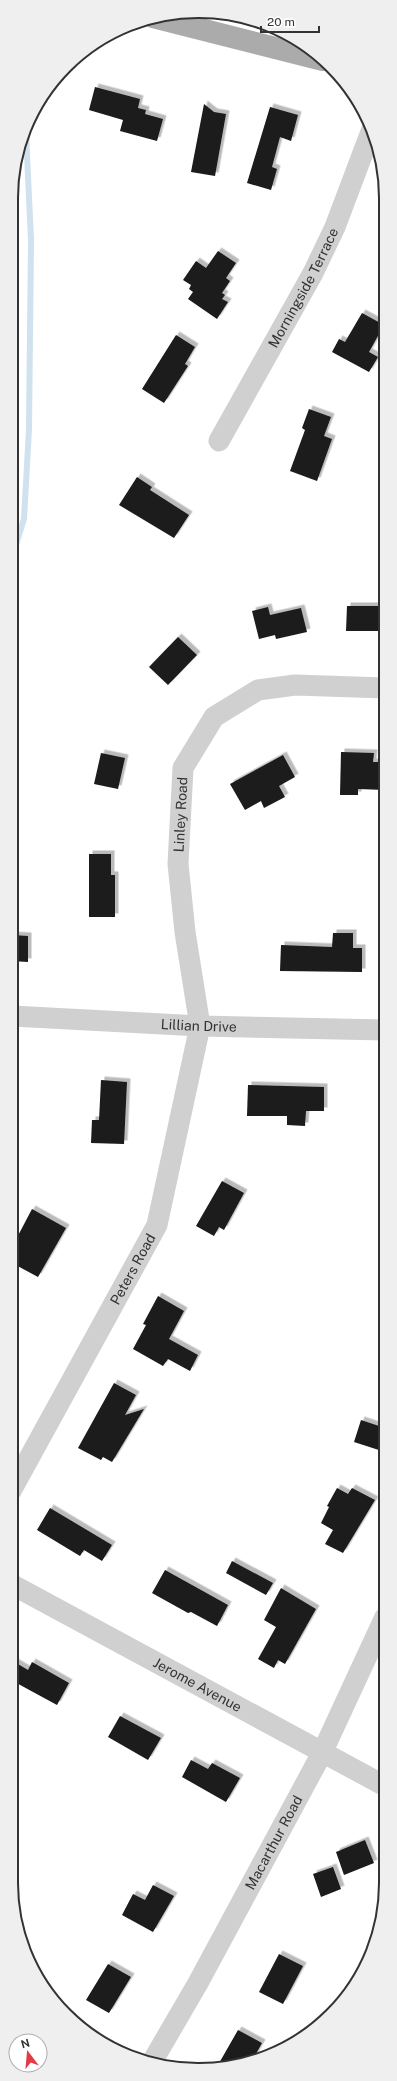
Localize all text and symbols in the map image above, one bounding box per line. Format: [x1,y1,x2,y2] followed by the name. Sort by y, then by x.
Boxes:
[261,8,319,34] scale bar
[267,15,295,29] text: 20 m
[265,225,341,350] street label: Morningside Terrace
[171,777,191,853] street label: Linley Road
[160,1016,237,1035] street label: Lillian Drive
[107,1231,159,1308] street label: Peters Road
[151,1654,245,1715] street label: Jerome Avenue
[242,1793,306,1892] street label: Macarthur Road
[8,2033,48,2073] north arrow
[19,2036,31,2050] text: N

